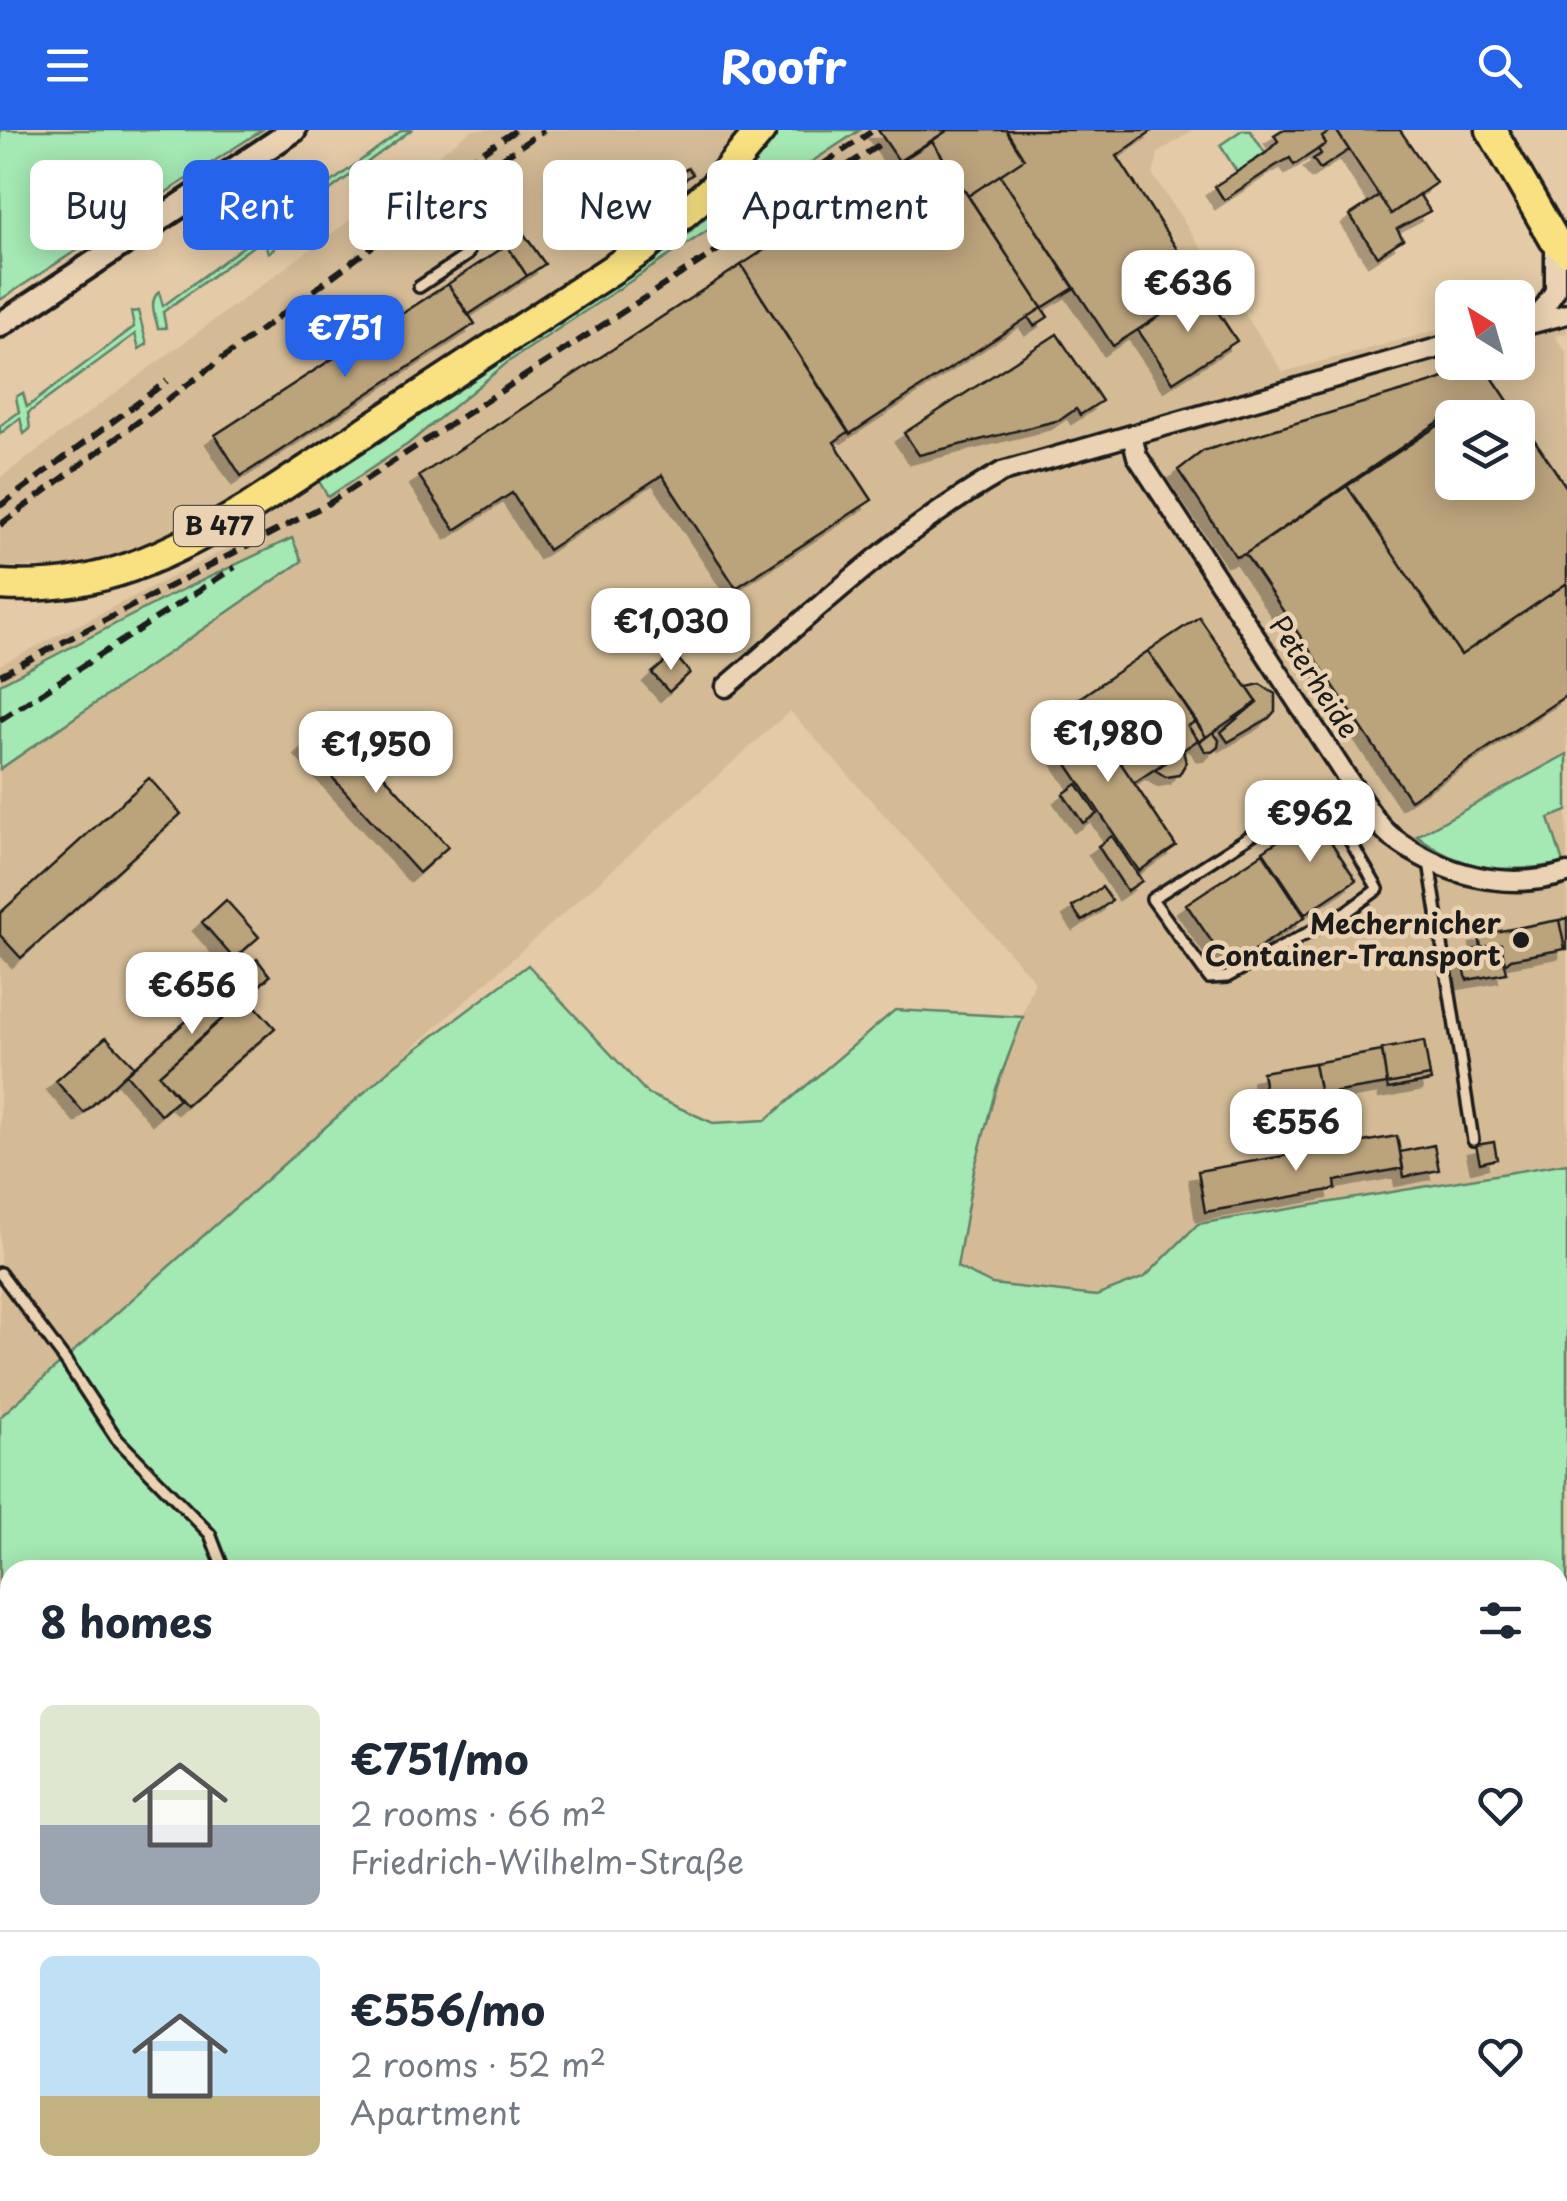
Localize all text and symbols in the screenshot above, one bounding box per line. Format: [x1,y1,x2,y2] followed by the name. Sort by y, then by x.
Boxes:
[720,31,847,99] text: Roofr
[40,38,95,93] icon: menu
[1472,38,1527,93] icon: search
[30,160,163,250] chip: Buy
[183,160,329,250] chip: Rent
[349,160,523,250] chip: Filters
[543,160,687,250] chip: New
[707,160,964,250] chip: Apartment
[1129,250,1247,335] pin: €636
[1144,258,1232,306] text: €636
[1435,280,1535,380] north arrow
[1435,280,1535,500] map controls
[286,295,404,380] pin: €751
[307,303,383,351] text: €751
[1435,400,1535,500] button: layers
[174,506,264,546] road number: B 477
[590,588,752,673] pin: €1,030
[613,596,729,644] text: €1,030
[1259,606,1371,746] street label: Peterheide
[1027,700,1189,785] pin: €1,980
[1053,708,1163,756] text: €1,980
[295,711,457,796] pin: €1,950
[321,719,431,767] text: €1,950
[1251,780,1369,865] pin: €962
[1267,788,1353,836] text: €962
[1205,901,1502,976] place label: Mechernicher Container-Transport
[1510,929,1532,951] marker: Mechernicher Container-Transport
[133,952,251,1037] pin: €656
[148,960,236,1008] text: €656
[1237,1089,1355,1174] pin: €556
[1252,1097,1340,1145] text: €556
[40,1589,213,1652] text: 8 homes
[1473,1593,1528,1648] icon: filters
[350,1726,529,1789] text: €751/mo
[120,1745,240,1865] icon: home
[1473,1778,1528,1833] icon: heart
[350,1789,607,1837] text: 2 rooms · 66 m²
[350,1837,744,1885] text: Friedrich-Wilhelm-Straße
[350,1977,545,2040] text: €556/mo
[120,1996,240,2116] icon: home
[1473,2029,1528,2084] icon: heart
[350,2040,606,2088] text: 2 rooms · 52 m²
[350,2088,521,2136] text: Apartment

